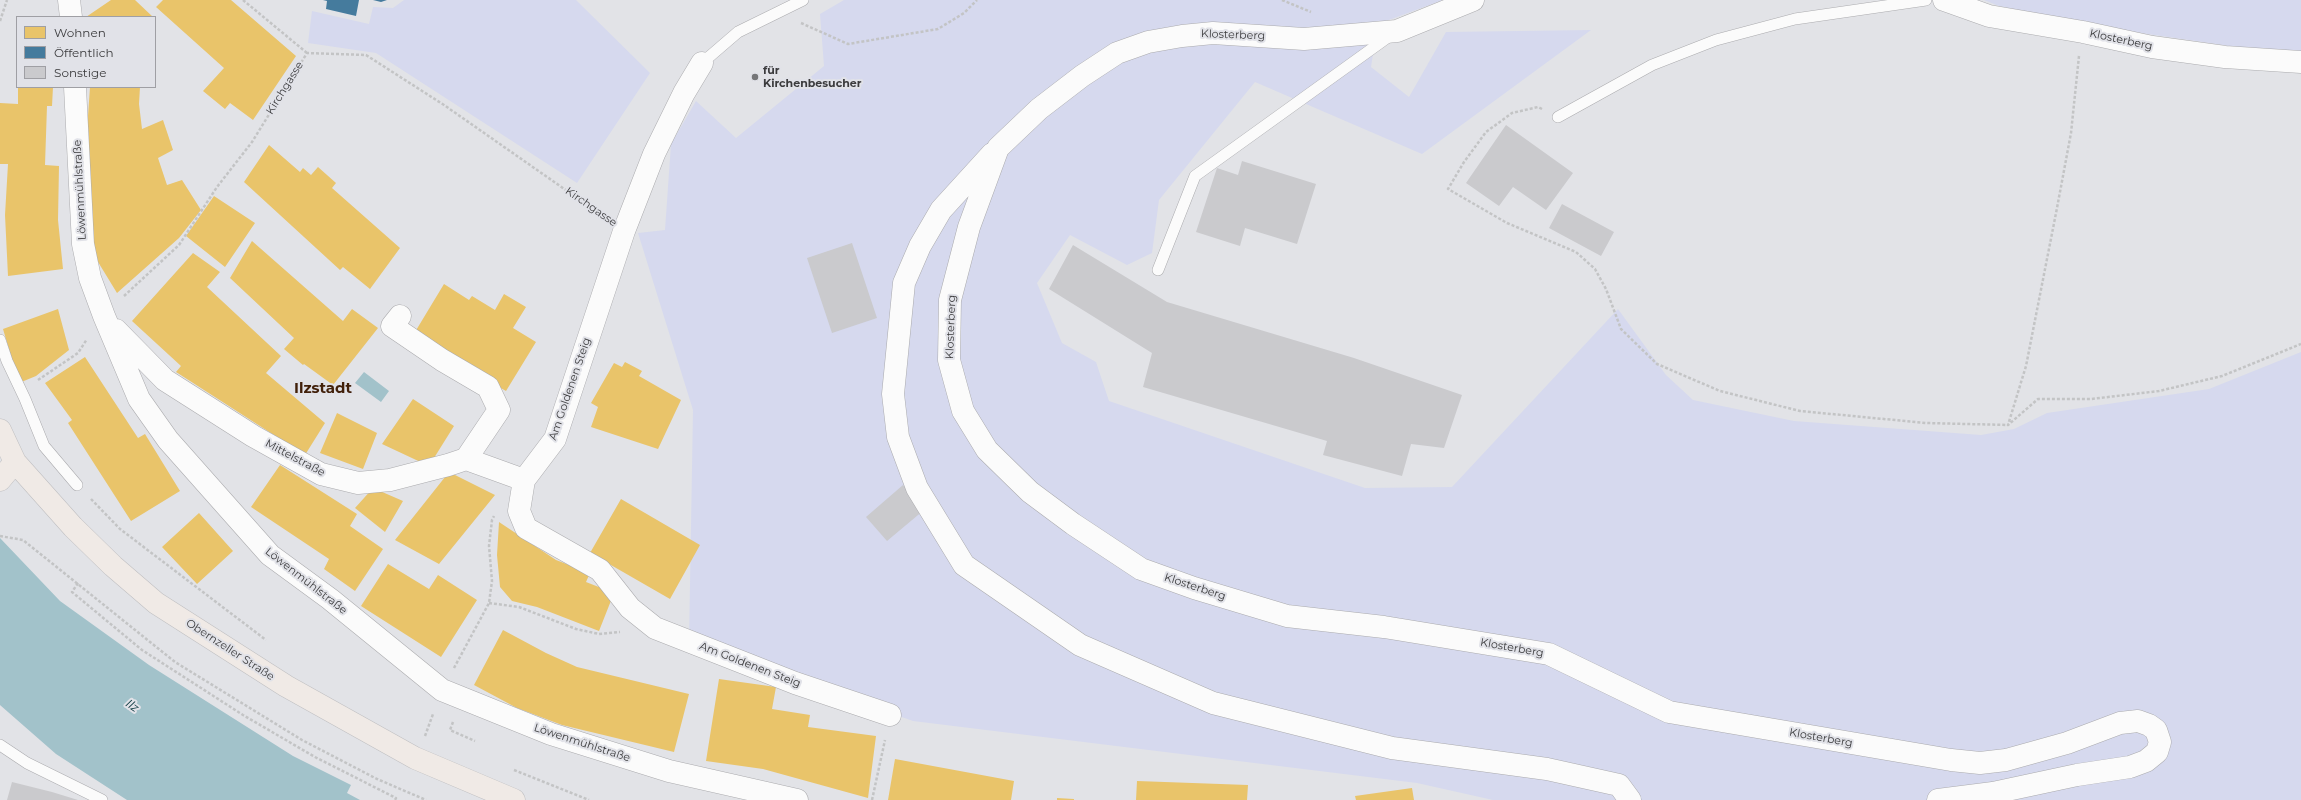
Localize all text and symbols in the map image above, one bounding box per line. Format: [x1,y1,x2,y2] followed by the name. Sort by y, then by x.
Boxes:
[16,16,156,88] legend
[54,25,106,40] text: Wohnen
[1201,27,1265,43] street label: Klosterberg
[2088,27,2154,53] street label: Klosterberg
[54,45,114,60] text: Öffentlich
[264,59,306,117] street label: Kirchgasse
[763,64,861,90] place label: für Kirchenbesucher
[54,65,106,80] text: Sonstige
[750,72,760,82] marker: für Kirchenbesucher
[71,139,89,241] street label: Löwenmühlstraße
[563,184,619,230] street label: Kirchgasse
[943,295,959,359] street label: Klosterberg
[546,336,594,442] street label: Am Goldenen Steig
[294,380,352,398] district label: Ilzstadt
[263,437,327,479] street label: Mittelstraße
[262,545,350,617] street label: Löwenmühlstraße
[1162,571,1228,603] street label: Klosterberg
[183,616,277,684] street label: Obernzeller Straße
[1479,636,1545,660] street label: Klosterberg
[697,640,803,690] street label: Am Goldenen Steig
[123,696,141,716] water label: Ilz
[532,721,632,765] street label: Löwenmühlstraße
[1788,726,1854,750] street label: Klosterberg

